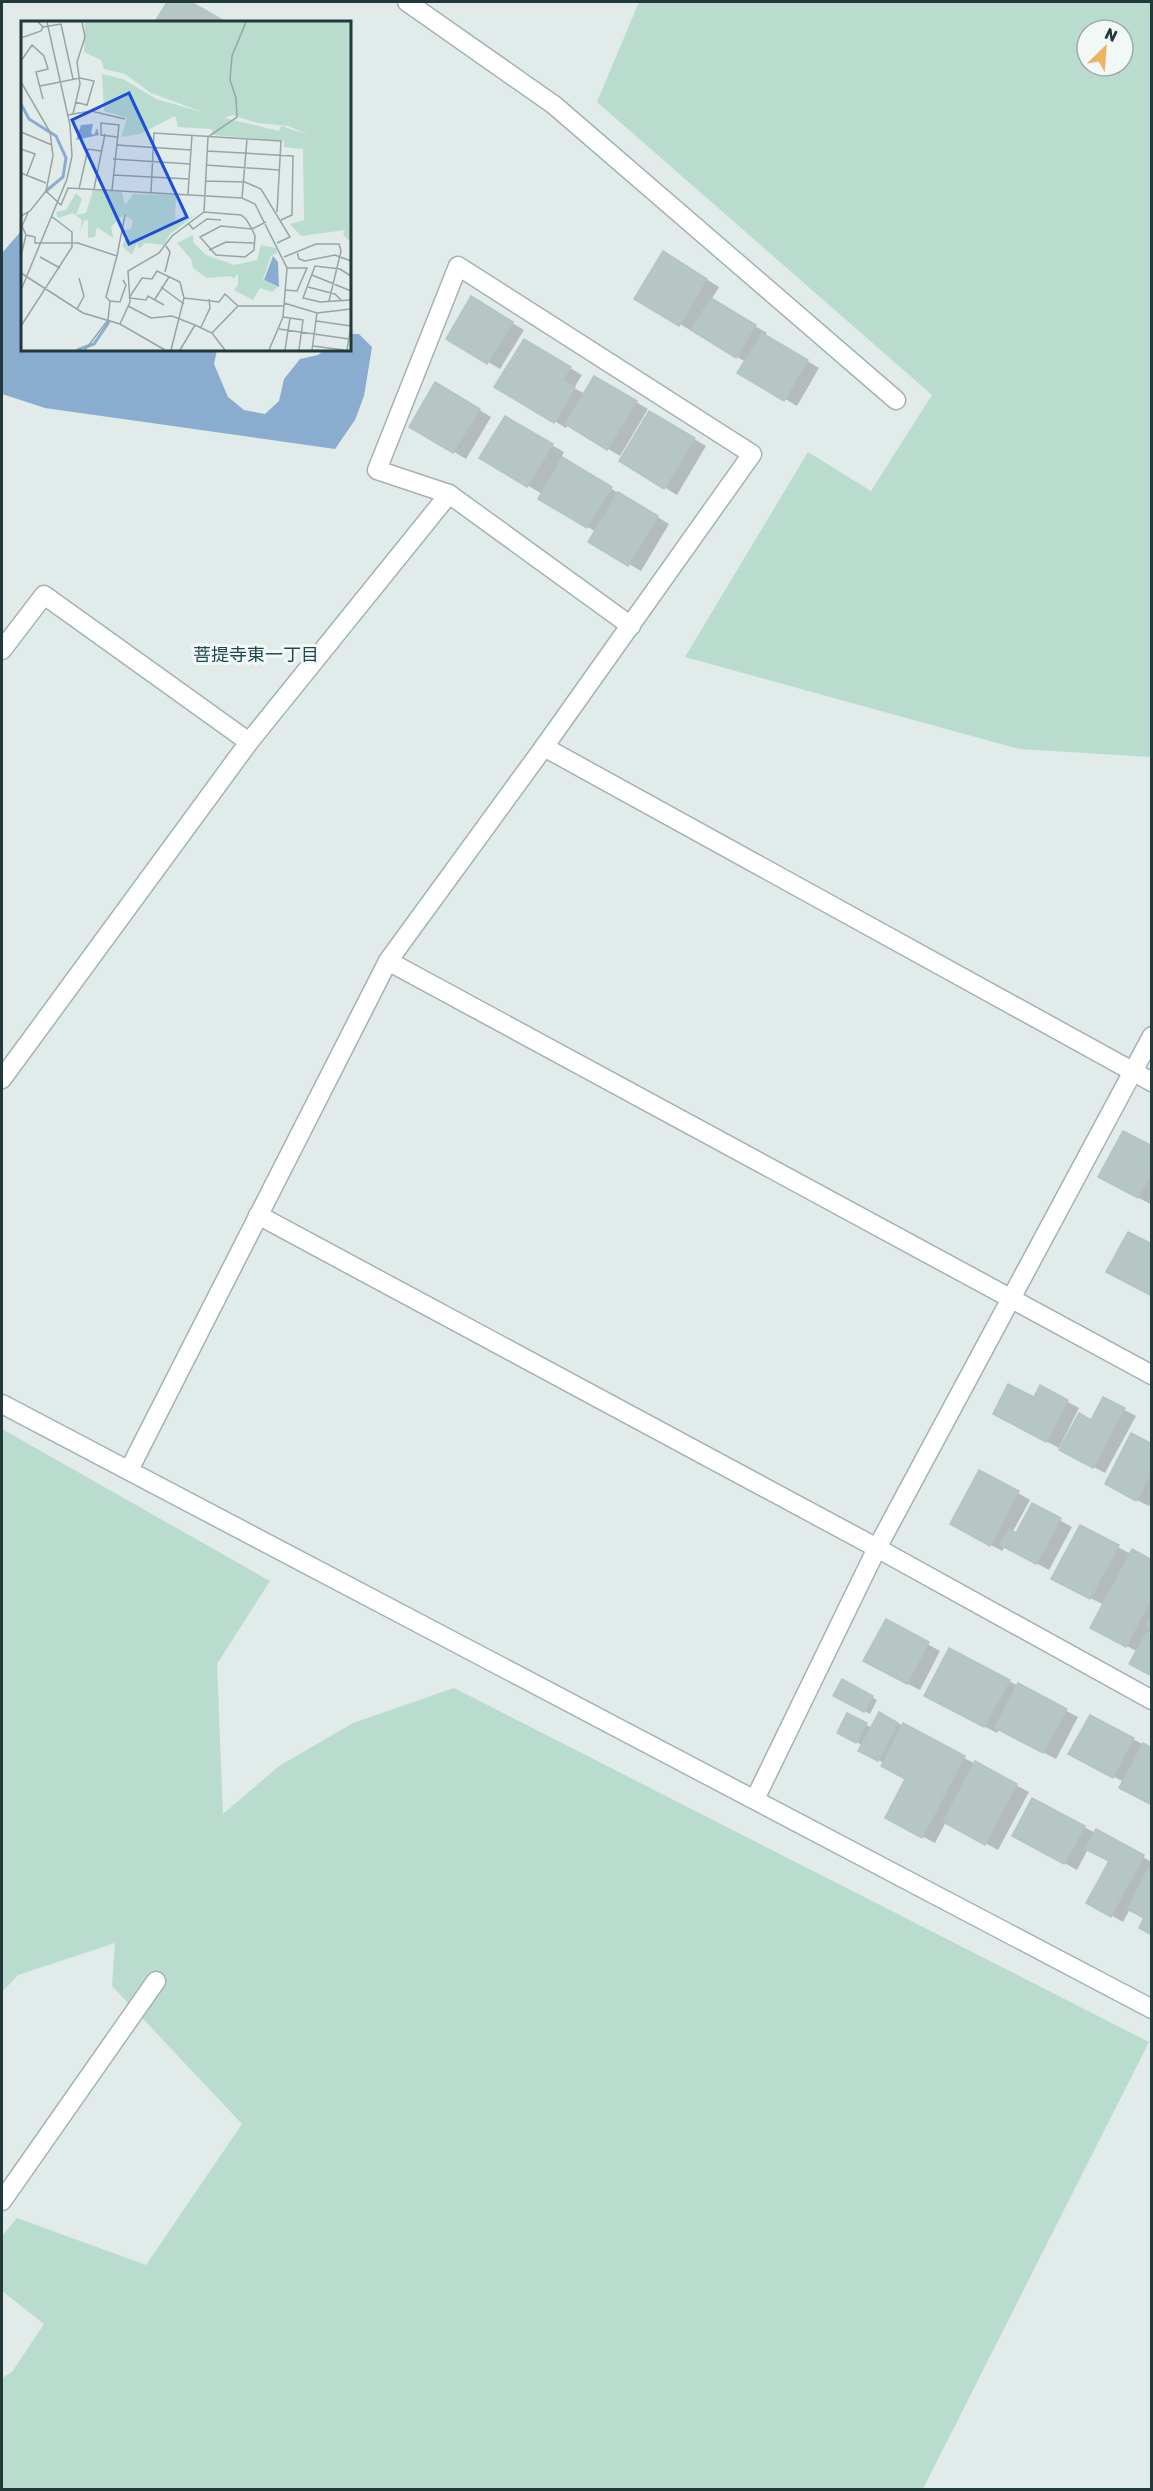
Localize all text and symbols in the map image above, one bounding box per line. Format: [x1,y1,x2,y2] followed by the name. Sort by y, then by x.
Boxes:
[1075,18,1135,78] north arrow
[21,21,351,351] inset map
[1102,24,1120,46] text: N
[193,644,319,666] district label: 菩提寺東一丁目

